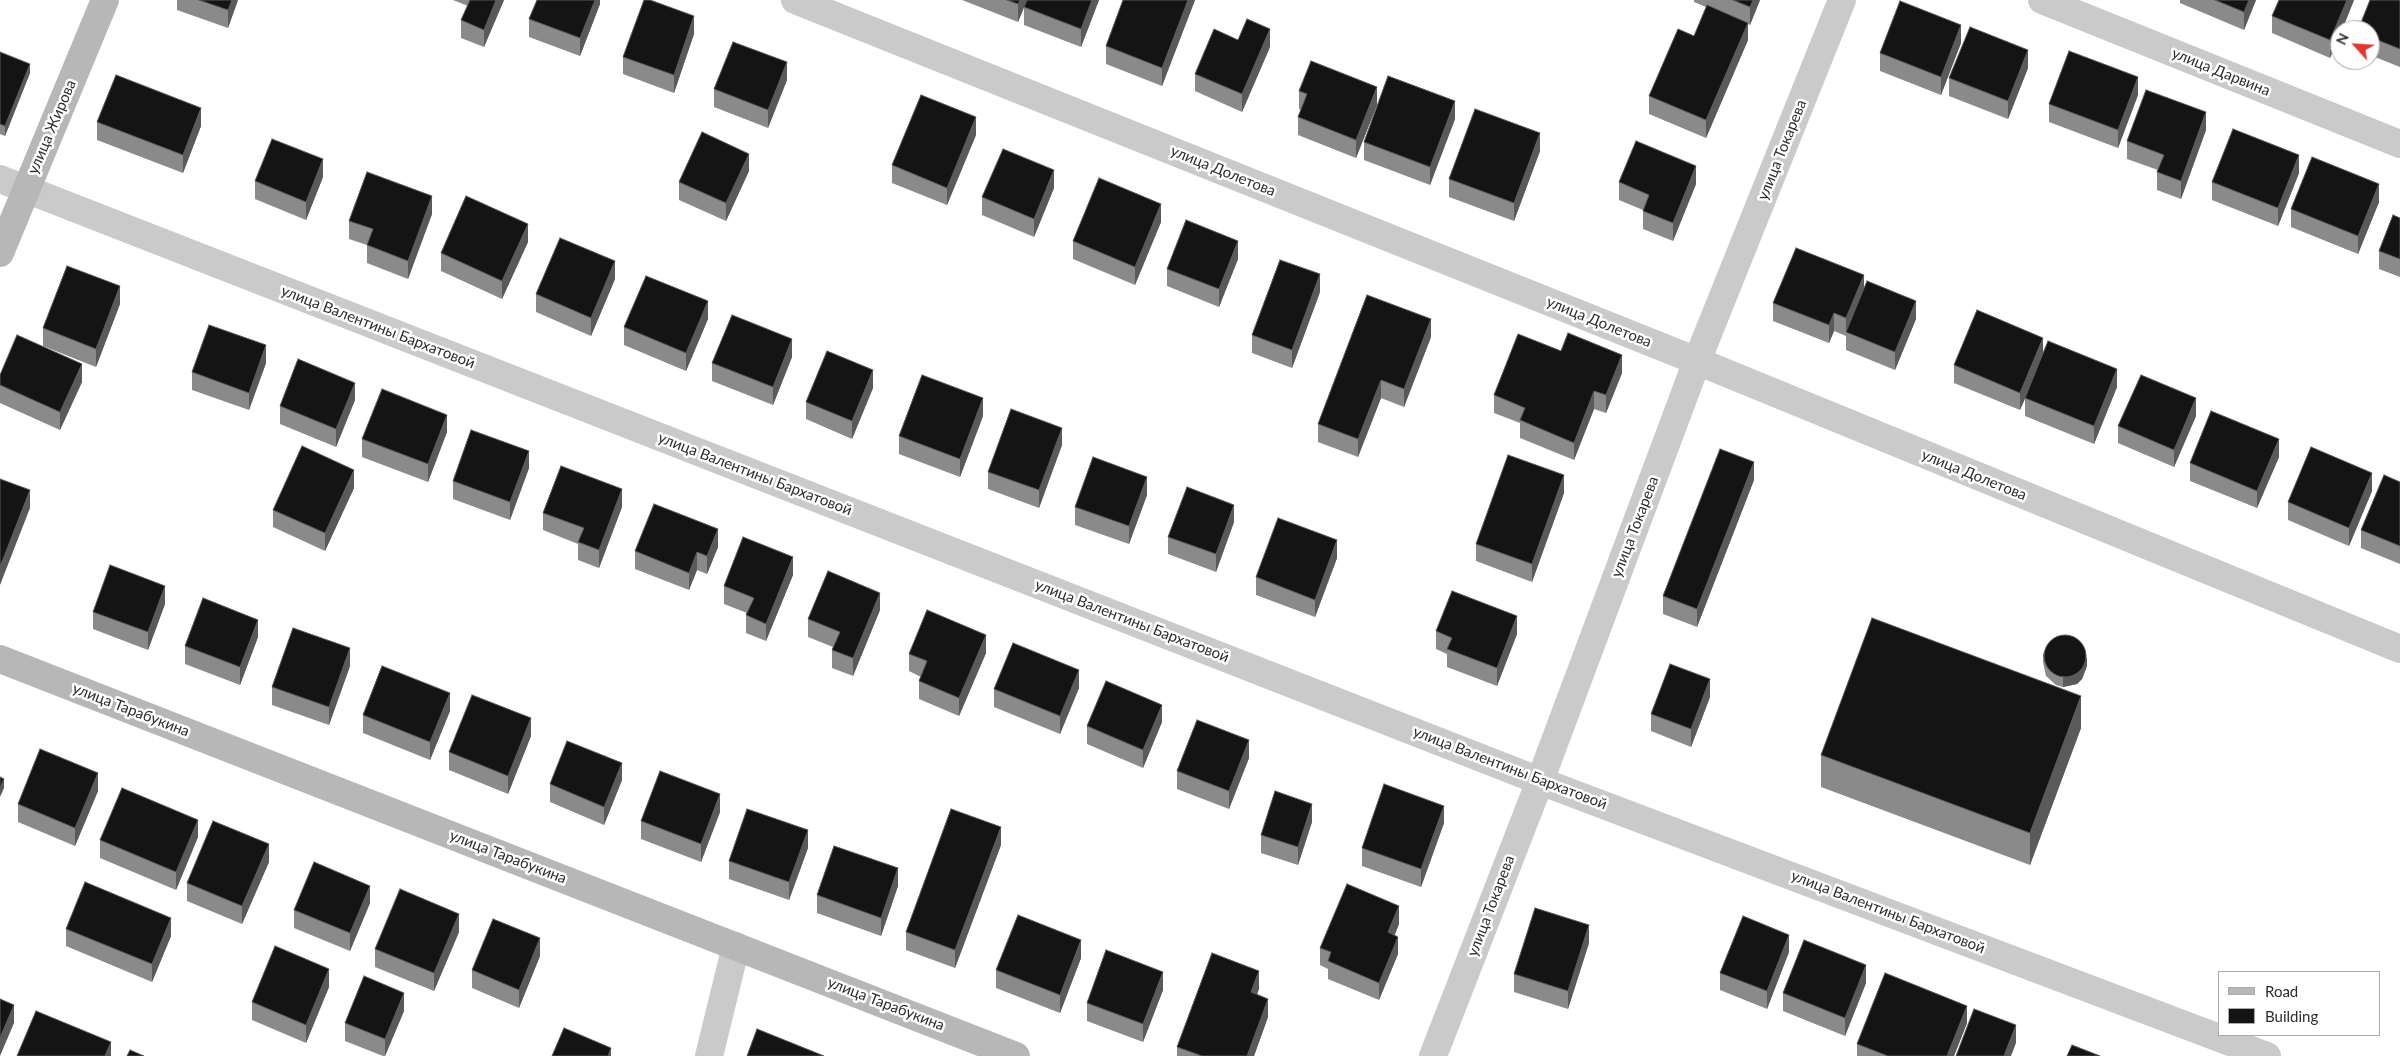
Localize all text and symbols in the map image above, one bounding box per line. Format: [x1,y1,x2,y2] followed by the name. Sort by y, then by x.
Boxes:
[2330,20,2380,70] north arrow
[2332,30,2352,47] text: N
[2169,44,2273,100] street label: улица Дарвина
[24,77,80,177] street label: улица Жирова
[1754,97,1810,203] street label: улица Токарева
[1168,142,1278,200] street label: улица Долетова
[279,282,477,372] street label: улица Валентины Бархатовой
[1544,293,1654,351] street label: улица Долетова
[656,429,854,519] street label: улица Валентины Бархатовой
[1919,446,2029,504] street label: улица Долетова
[1607,474,1663,580] street label: улица Токарева
[1033,576,1231,666] street label: улица Валентины Бархатовой
[70,679,192,741] street label: улица Тарабукина
[1411,723,1609,813] street label: улица Валентины Бархатовой
[447,826,569,888] street label: улица Тарабукина
[1463,853,1519,959] street label: улица Токарева
[1789,867,1987,957] street label: улица Валентины Бархатовой
[2218,971,2380,1036] legend
[825,973,947,1035] street label: улица Тарабукина
[2265,982,2298,1000] text: Road
[2265,1007,2318,1025] text: Building

